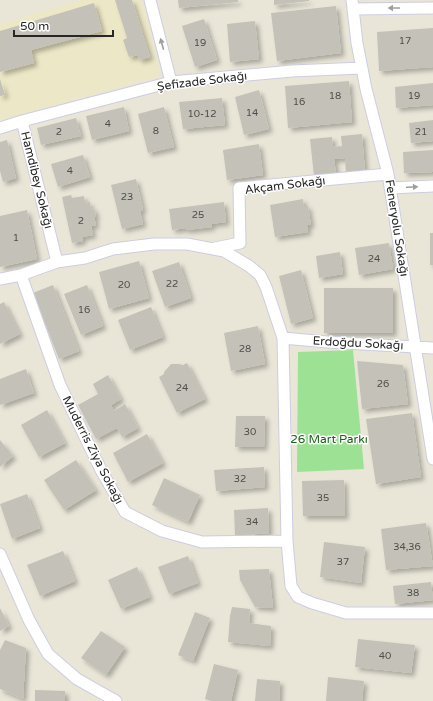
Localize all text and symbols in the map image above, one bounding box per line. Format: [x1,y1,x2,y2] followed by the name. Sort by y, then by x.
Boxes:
[387,5,400,11] one-way arrow
[14,12,113,38] scale bar
[20,19,49,33] text: 50 m
[399,35,411,47] house number: 17
[194,37,206,49] house number: 19
[158,38,164,51] one-way arrow
[156,69,248,93] street label: Şefizade Sokağı
[329,90,341,102] house number: 18
[408,90,420,102] house number: 19
[293,96,305,108] house number: 16
[246,107,258,119] house number: 14
[187,108,217,120] house number: 10-12
[105,118,111,130] house number: 4
[153,125,159,137] house number: 8
[56,126,62,138] house number: 2
[415,126,427,138] house number: 21
[18,130,56,230] street label: Hamdibey Sokağı
[67,165,73,177] house number: 4
[244,173,326,197] street label: Akçam Sokağı
[382,179,412,277] street label: Feneryolu Sokağı
[406,183,418,190] one-way arrow
[121,191,133,203] house number: 23
[192,209,204,221] house number: 25
[78,215,84,227] house number: 2
[13,232,19,244] house number: 1
[368,253,380,265] house number: 24
[166,278,178,290] house number: 22
[118,279,130,291] house number: 20
[78,304,90,316] house number: 16
[312,334,404,352] street label: Erdoğdu Sokağı
[239,343,251,355] house number: 28
[377,378,389,390] house number: 26
[176,382,188,394] house number: 24
[60,394,126,506] street label: Muderris Ziya Sokağı
[244,426,256,438] house number: 30
[290,432,368,446] park label: 26 Mart Parkı
[234,473,246,485] house number: 32
[317,492,329,504] house number: 35
[246,516,258,528] house number: 34
[393,541,421,553] house number: 34,36
[337,556,349,568] house number: 37
[407,587,419,599] house number: 38
[379,650,391,662] house number: 40

